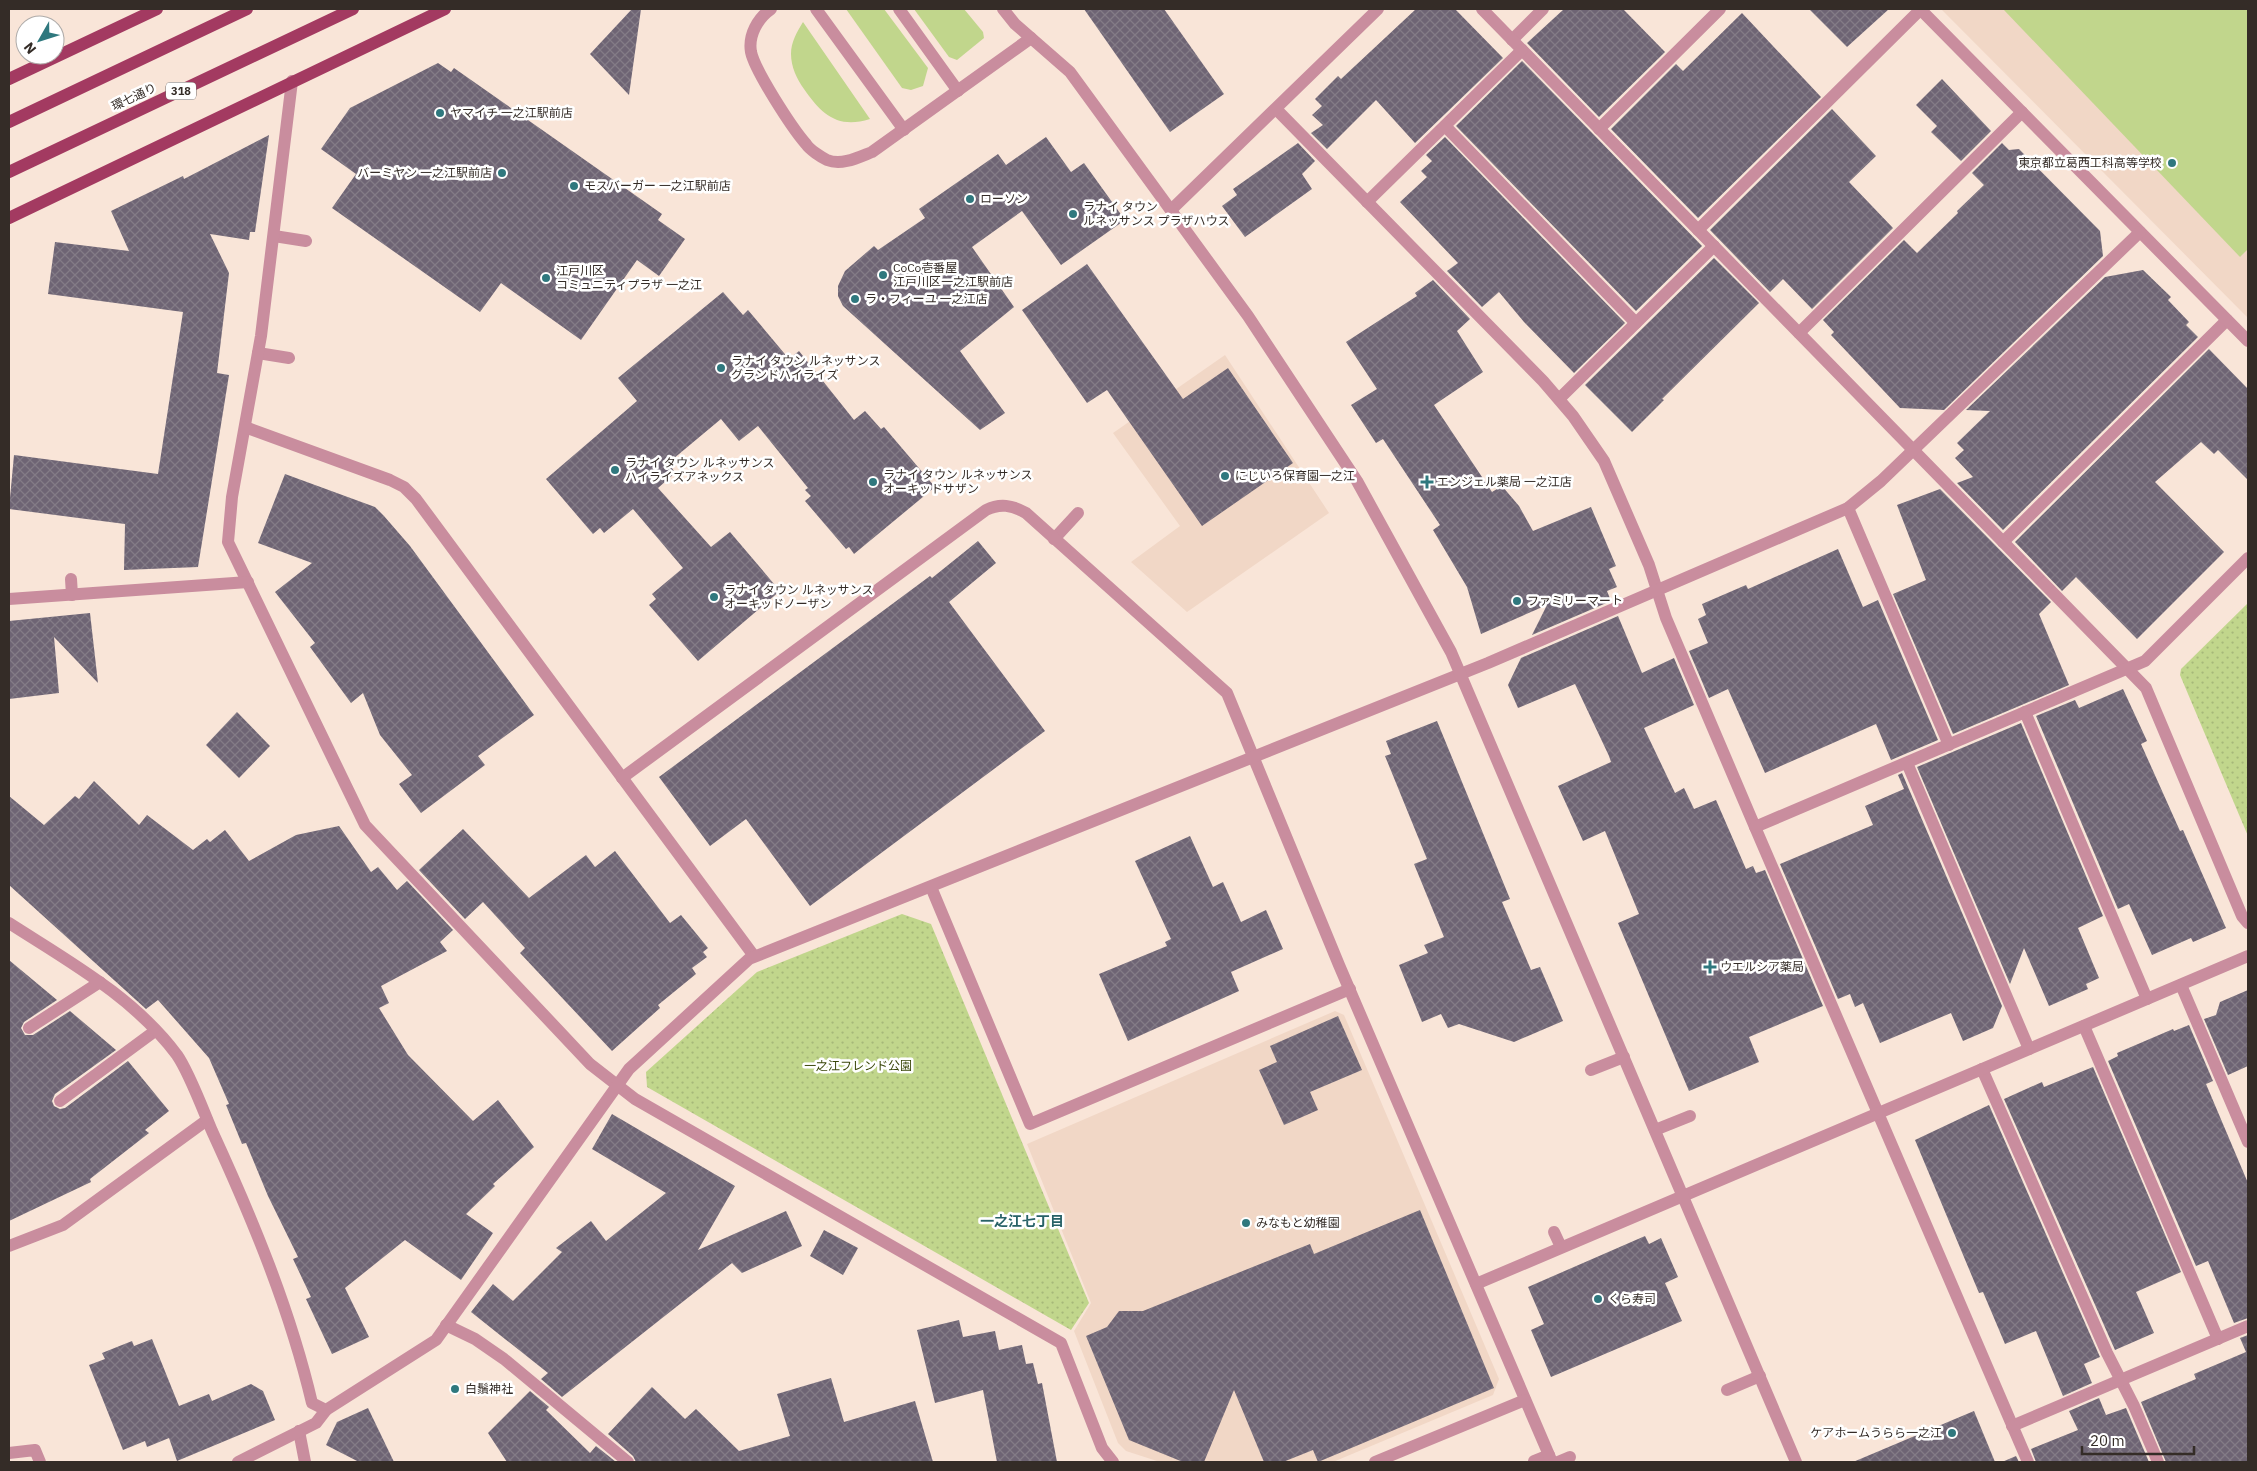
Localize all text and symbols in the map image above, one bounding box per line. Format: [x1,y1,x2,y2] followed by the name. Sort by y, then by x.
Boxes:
[15,15,65,65] north arrow
[20,39,40,58] text: N
[109,80,159,113] street label: 環七通り
[166,82,196,100] road number: 318
[450,105,573,120] place label: ヤマイチ 一之江駅前店
[434,107,446,119] marker: ヤマイチ 一之江駅前店
[2018,155,2162,170] place label: 東京都立葛西工科高等学校
[2166,157,2178,169] marker: 東京都立葛西工科高等学校
[357,165,492,180] place label: バーミヤン 一之江駅前店
[496,167,508,179] marker: バーミヤン 一之江駅前店
[584,178,731,193] place label: モスバーガー 一之江駅前店
[568,180,580,192] marker: モスバーガー 一之江駅前店
[980,191,1028,206] place label: ローソン
[964,193,976,205] marker: ローソン
[1083,199,1230,228] place label: ラナイ タウン ルネッサンス プラザハウス
[1067,208,1079,220] marker: ラナイ タウン ルネッサンス プラザハウス
[893,260,1013,289] place label: CoCo壱番屋 江戸川区一之江駅前店
[556,263,702,292] place label: 江戸川区 コミュニティプラザ 一之江
[877,269,889,281] marker: CoCo壱番屋 江戸川区一之江駅前店
[540,272,552,284] marker: 江戸川区 コミュニティプラザ 一之江
[865,291,988,306] place label: ラ・フィーユ 一之江店
[849,293,861,305] marker: ラ・フィーユ 一之江店
[731,353,880,382] place label: ラナイ タウン ルネッサンス グランドハイライズ
[715,362,727,374] marker: ラナイ タウン ルネッサンス グランドハイライズ
[625,455,774,484] place label: ラナイ タウン ルネッサンス ハイライズアネックス
[609,464,621,476] marker: ラナイ タウン ルネッサンス ハイライズアネックス
[883,467,1032,496] place label: ラナイ タウン ルネッサンス オーキッドサザン
[1235,468,1355,483] place label: にじいろ保育園一之江
[1219,470,1231,482] marker: にじいろ保育園一之江
[1437,474,1572,489] place label: エンジェル薬局 一之江店
[867,476,879,488] marker: ラナイ タウン ルネッサンス オーキッドサザン
[1421,476,1433,488] marker: エンジェル薬局 一之江店
[724,582,873,611] place label: ラナイ タウン ルネッサンス オーキッドノーザン
[708,591,720,603] marker: ラナイ タウン ルネッサンス オーキッドノーザン
[1527,593,1623,608] place label: ファミリーマート
[1511,595,1523,607] marker: ファミリーマート
[1720,959,1804,974] place label: ウエルシア薬局
[1704,961,1716,973] marker: ウエルシア薬局
[804,1058,912,1073] park label: 一之江フレンド公園
[980,1212,1064,1230] district label: 一之江七丁目
[1256,1215,1340,1230] place label: みなもと幼稚園
[1240,1217,1252,1229] marker: みなもと幼稚園
[1608,1291,1656,1306] place label: くら寿司
[1592,1293,1604,1305] marker: くら寿司
[465,1381,513,1396] place label: 白鬚神社
[449,1383,461,1395] marker: 白鬚神社
[2082,1424,2194,1456] scale bar
[1810,1425,1942,1440] place label: ケアホームうらら一之江
[1946,1427,1958,1439] marker: ケアホームうらら一之江
[2090,1431,2125,1450] text: 20 m

